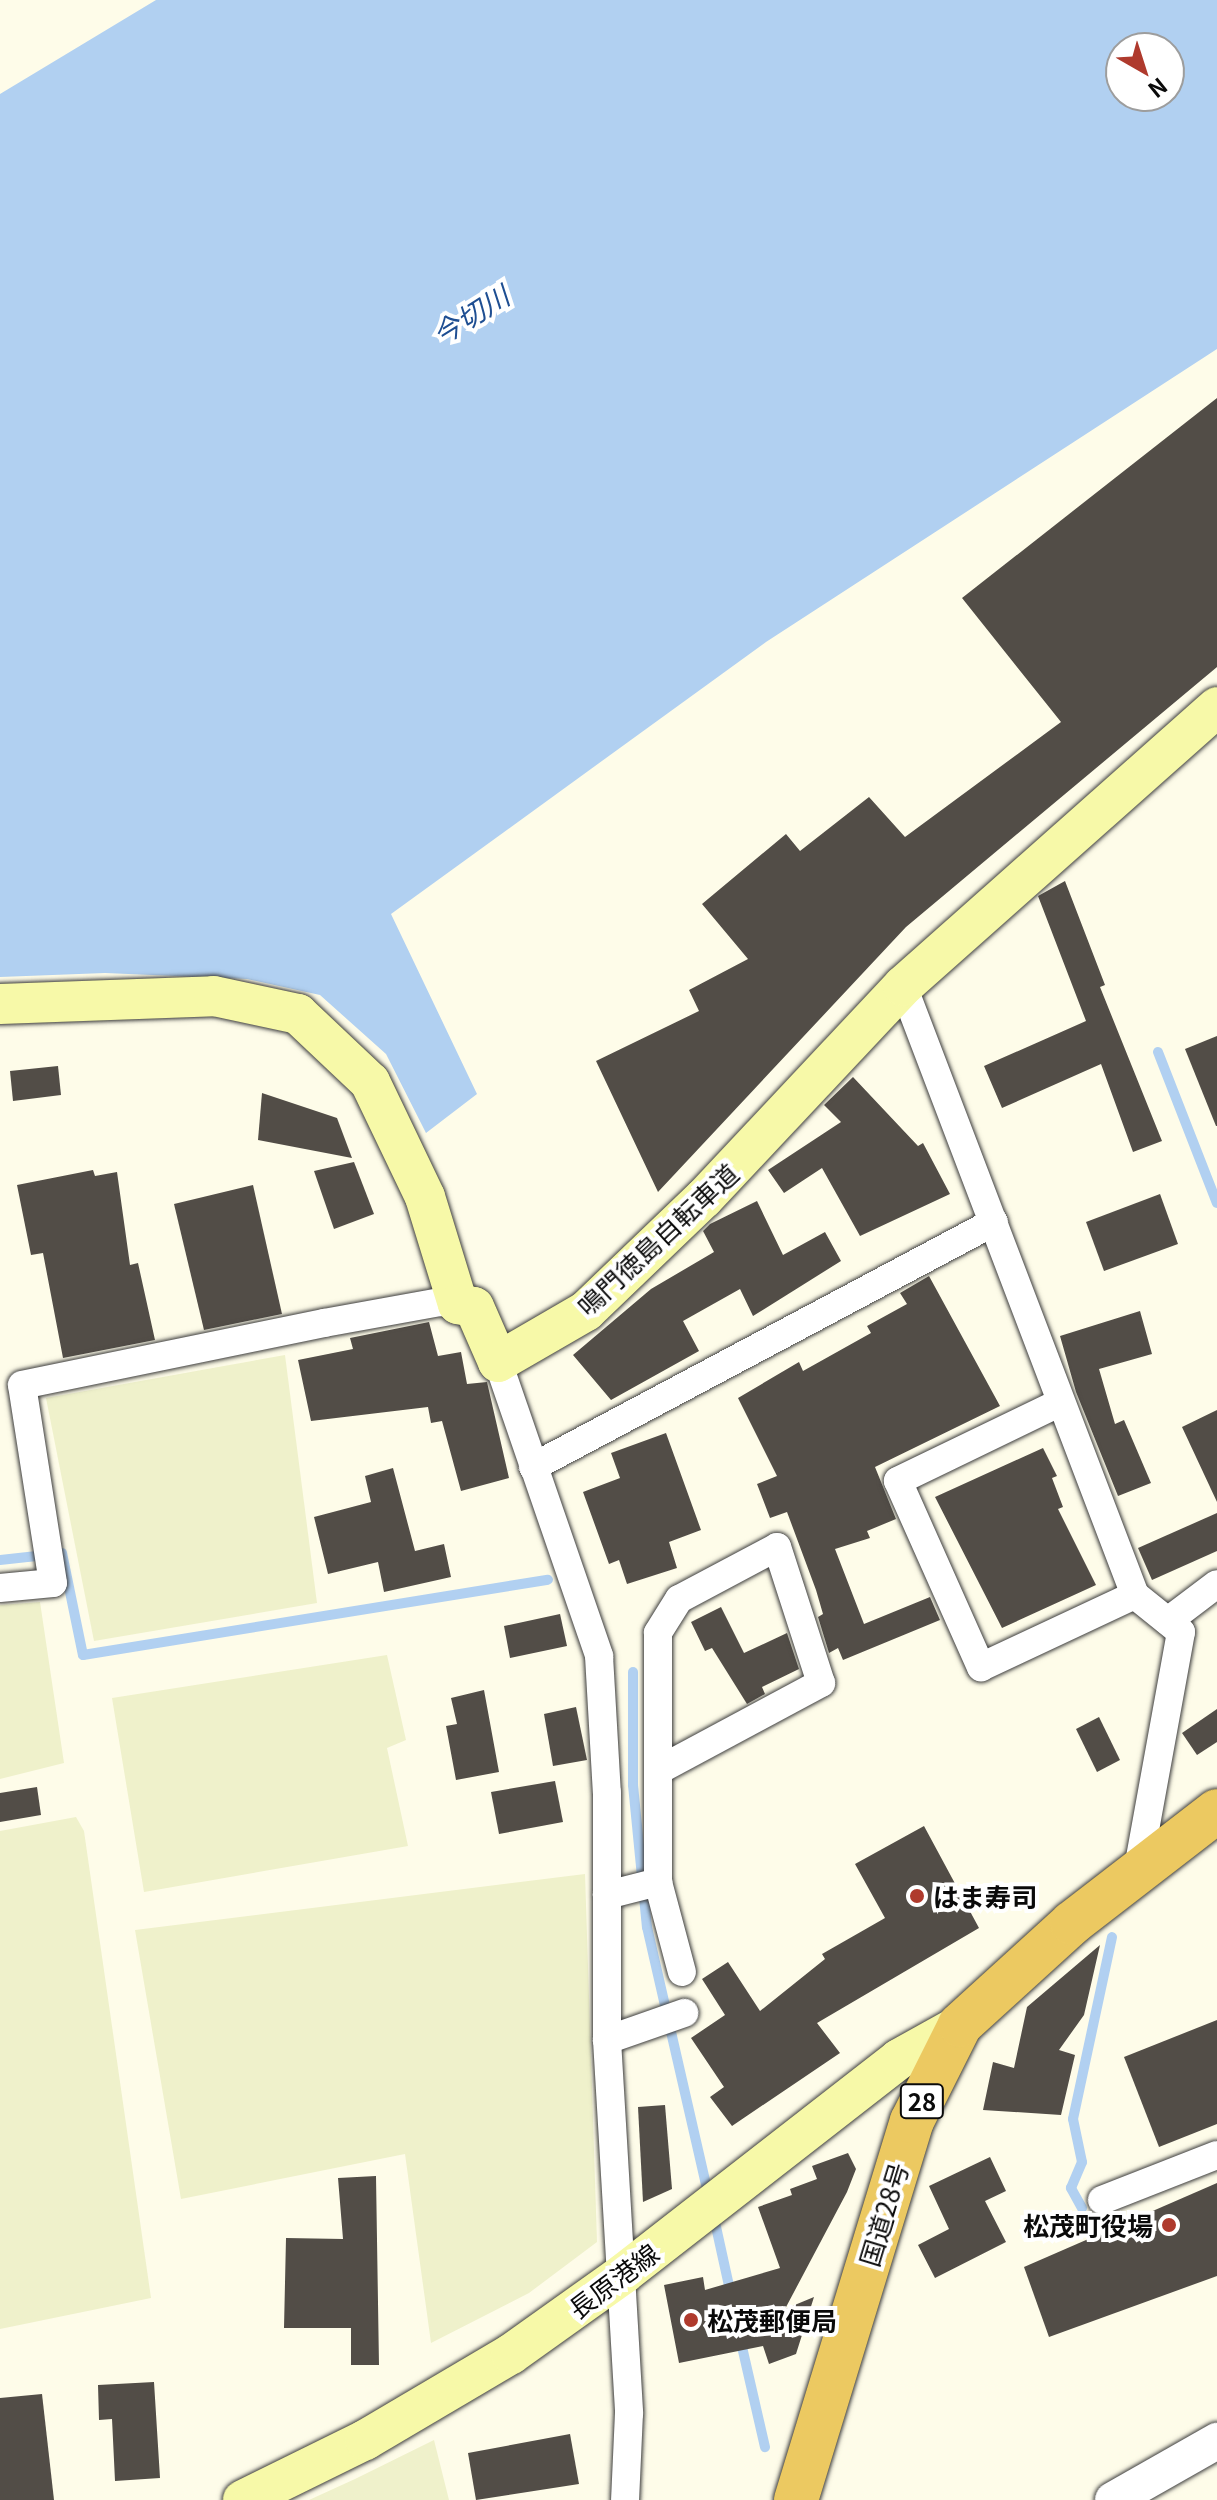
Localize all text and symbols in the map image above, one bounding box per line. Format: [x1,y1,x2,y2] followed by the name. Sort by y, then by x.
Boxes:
[1105,32,1185,112] north arrow
[1142,71,1175,107] text: N
[425,277,515,351] water label: 今切川
[570,1157,744,1321] street label: 鳴門徳島自転車道
[933,1880,1037,1912] place label: はま寿司
[908,1887,926,1905] marker: はま寿司
[898,2081,946,2121] road number: 28
[852,2158,914,2270] street label: 国道28号
[1023,2209,1153,2241] place label: 松茂町役場
[1160,2216,1178,2234] marker: 松茂町役場
[562,2236,664,2324] street label: 長原港線
[707,2304,837,2336] place label: 松茂郵便局
[682,2311,700,2329] marker: 松茂郵便局

